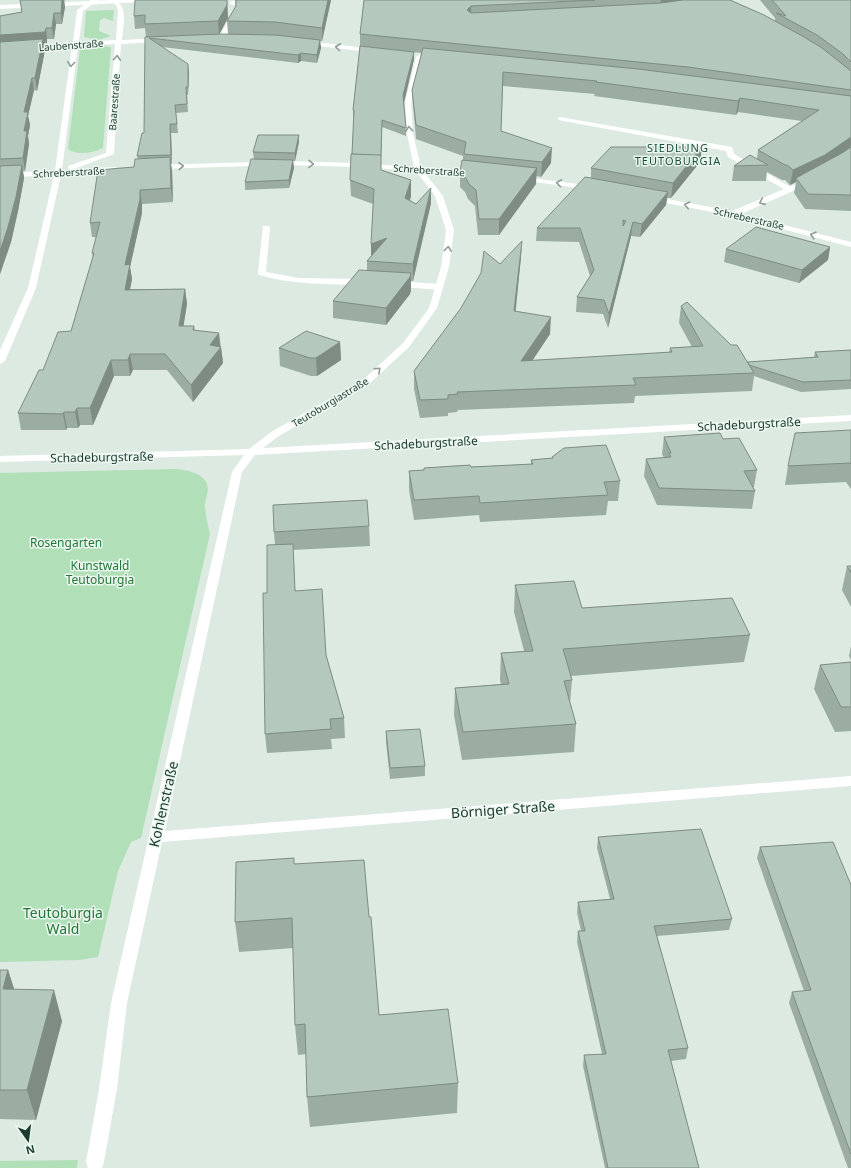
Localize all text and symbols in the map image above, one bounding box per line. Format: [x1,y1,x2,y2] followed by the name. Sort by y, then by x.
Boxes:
[38,36,104,54] street label: Laubenstraße
[335,42,342,51] one-way arrow
[112,55,121,61] one-way arrow
[67,61,76,67] one-way arrow
[105,73,123,131] street label: Baarestraße
[405,126,414,132] one-way arrow
[635,140,721,168] district label: SIEDLUNG TEUTOBURGIA
[308,160,314,168] one-way arrow
[393,161,466,180] street label: Schreberstraße
[178,162,184,170] one-way arrow
[33,163,106,181] street label: Schreberstraße
[556,179,562,188] one-way arrow
[758,197,765,205] one-way arrow
[684,201,690,209] one-way arrow
[712,203,786,233] street label: Schreberstraße
[810,231,817,239] one-way arrow
[443,246,452,252] one-way arrow
[373,368,381,375] one-way arrow
[289,373,371,430] street label: Teutoburgiastraße
[697,413,801,435] street label: Schadeburgstraße
[374,432,478,454] street label: Schadeburgstraße
[50,448,154,466] street label: Schadeburgstraße
[30,534,102,551] park label: Rosengarten
[66,557,134,588] park label: Kunstwald Teutoburgia
[144,759,182,849] street label: Kohlenstraße
[450,796,556,822] street label: Börniger Straße
[23,903,103,938] park label: Teutoburgia Wald
[8,1120,48,1160] north arrow
[24,1142,37,1159] text: N

